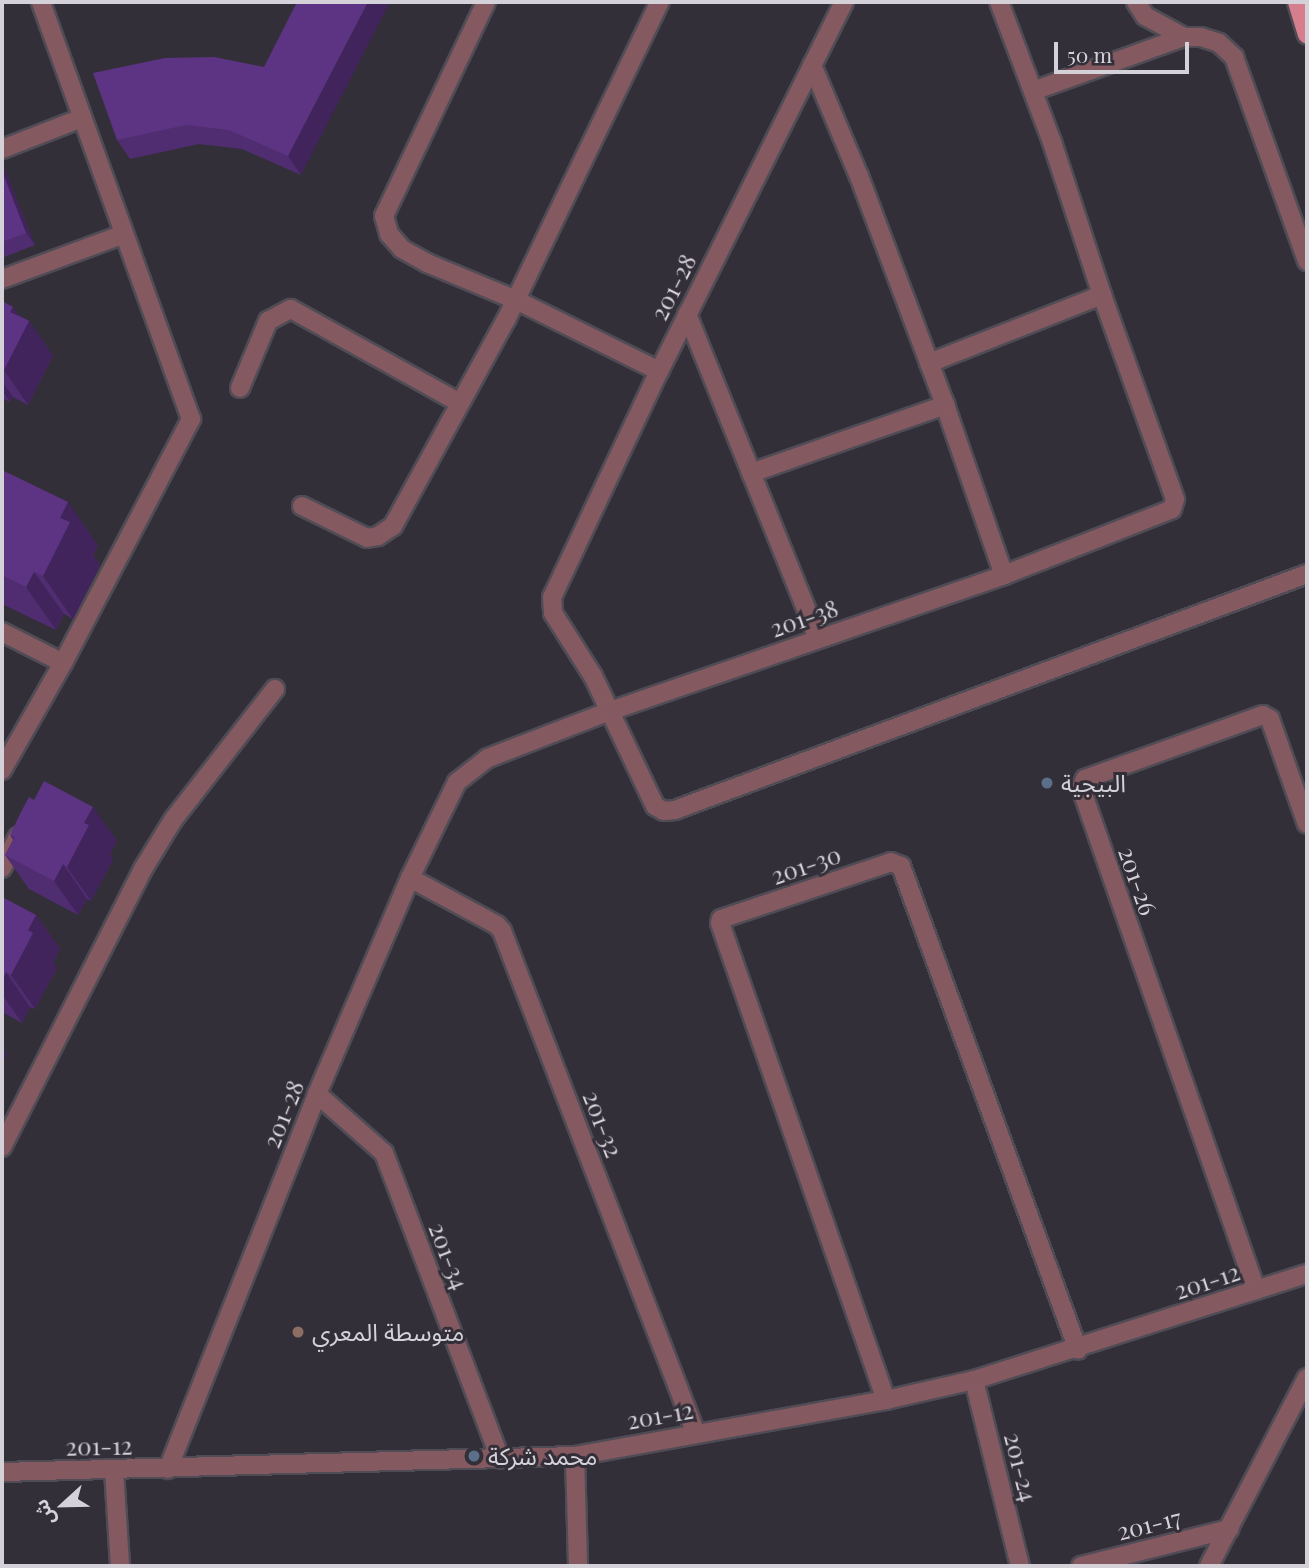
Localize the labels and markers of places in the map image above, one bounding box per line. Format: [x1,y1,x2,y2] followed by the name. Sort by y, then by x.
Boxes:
[1061,769,1126,797] place label: البيجية
[1039,775,1055,791] marker: البيجية
[312,1318,464,1346] place label: متوسطة المعري
[290,1324,306,1340] marker: متوسطة المعري
[488,1442,597,1470] place label: محمد شركة
[466,1448,482,1464] marker: محمد شركة

